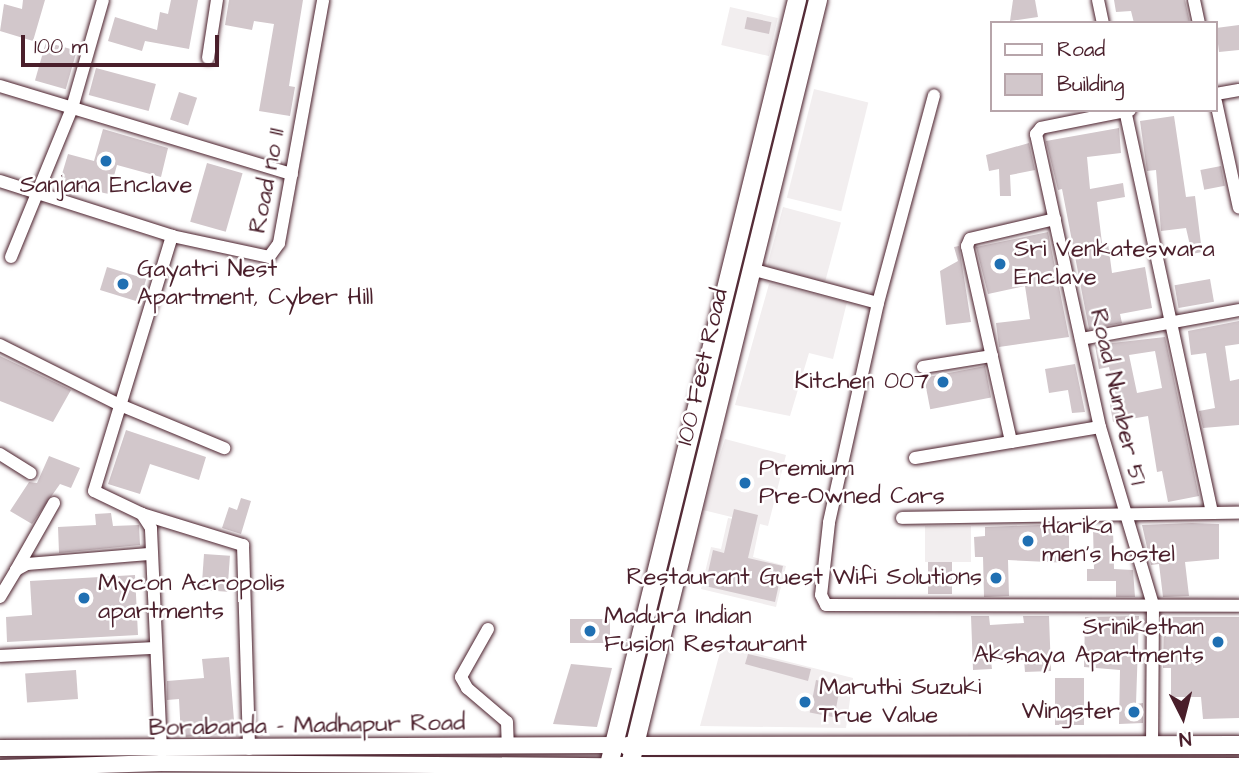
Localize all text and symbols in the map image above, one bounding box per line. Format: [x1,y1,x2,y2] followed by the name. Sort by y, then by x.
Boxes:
[24,21,222,65] scale bar
[990,21,1218,112] legend
[34,32,88,61] text: 100 m
[1057,35,1105,64] text: Road
[1057,70,1124,99] text: Building
[244,126,292,236] street label: Road no 11
[98,153,114,169] marker: Sanjana Enclave
[20,172,192,200] place label: Sanjana Enclave
[1014,236,1215,292] place label: Sri Venkateswara Enclave
[137,256,373,312] place label: Gayatri Nest Apartment, Cyber Hill
[992,256,1008,272] marker: Sri Venkateswara Enclave
[115,276,131,292] marker: Gayatri Nest Apartment, Cyber Hill
[671,286,735,448] street label: 100 Feet Road
[1083,306,1151,488] street label: Road Number 51
[794,368,929,396] place label: Kitchen 007
[935,374,951,390] marker: Kitchen 007
[759,455,945,511] place label: Premium Pre-Owned Cars
[737,475,753,491] marker: Premium Pre-Owned Cars
[1042,513,1175,569] place label: Harika men's hostel
[1020,533,1036,549] marker: Harika men's hostel
[626,564,982,592] place label: Restaurant Guest Wifi Solutions
[98,570,285,626] place label: Mycon Acropolis apartments
[988,570,1004,586] marker: Restaurant Guest Wifi Solutions
[76,590,92,606] marker: Mycon Acropolis apartments
[604,603,807,659] place label: Madura Indian Fusion Restaurant
[973,614,1204,670] place label: Srinikethan Akshaya Apartments
[582,623,598,639] marker: Madura Indian Fusion Restaurant
[1210,634,1226,650] marker: Srinikethan Akshaya Apartments
[819,674,981,730] place label: Maruthi Suzuki True Value
[1148,682,1218,752] north arrow
[797,694,813,710] marker: Maruthi Suzuki True Value
[1021,698,1120,726] place label: Wingster
[1126,704,1142,720] marker: Wingster
[148,709,466,743] street label: Borabanda - Madhapur Road
[1178,724,1193,752] text: N

